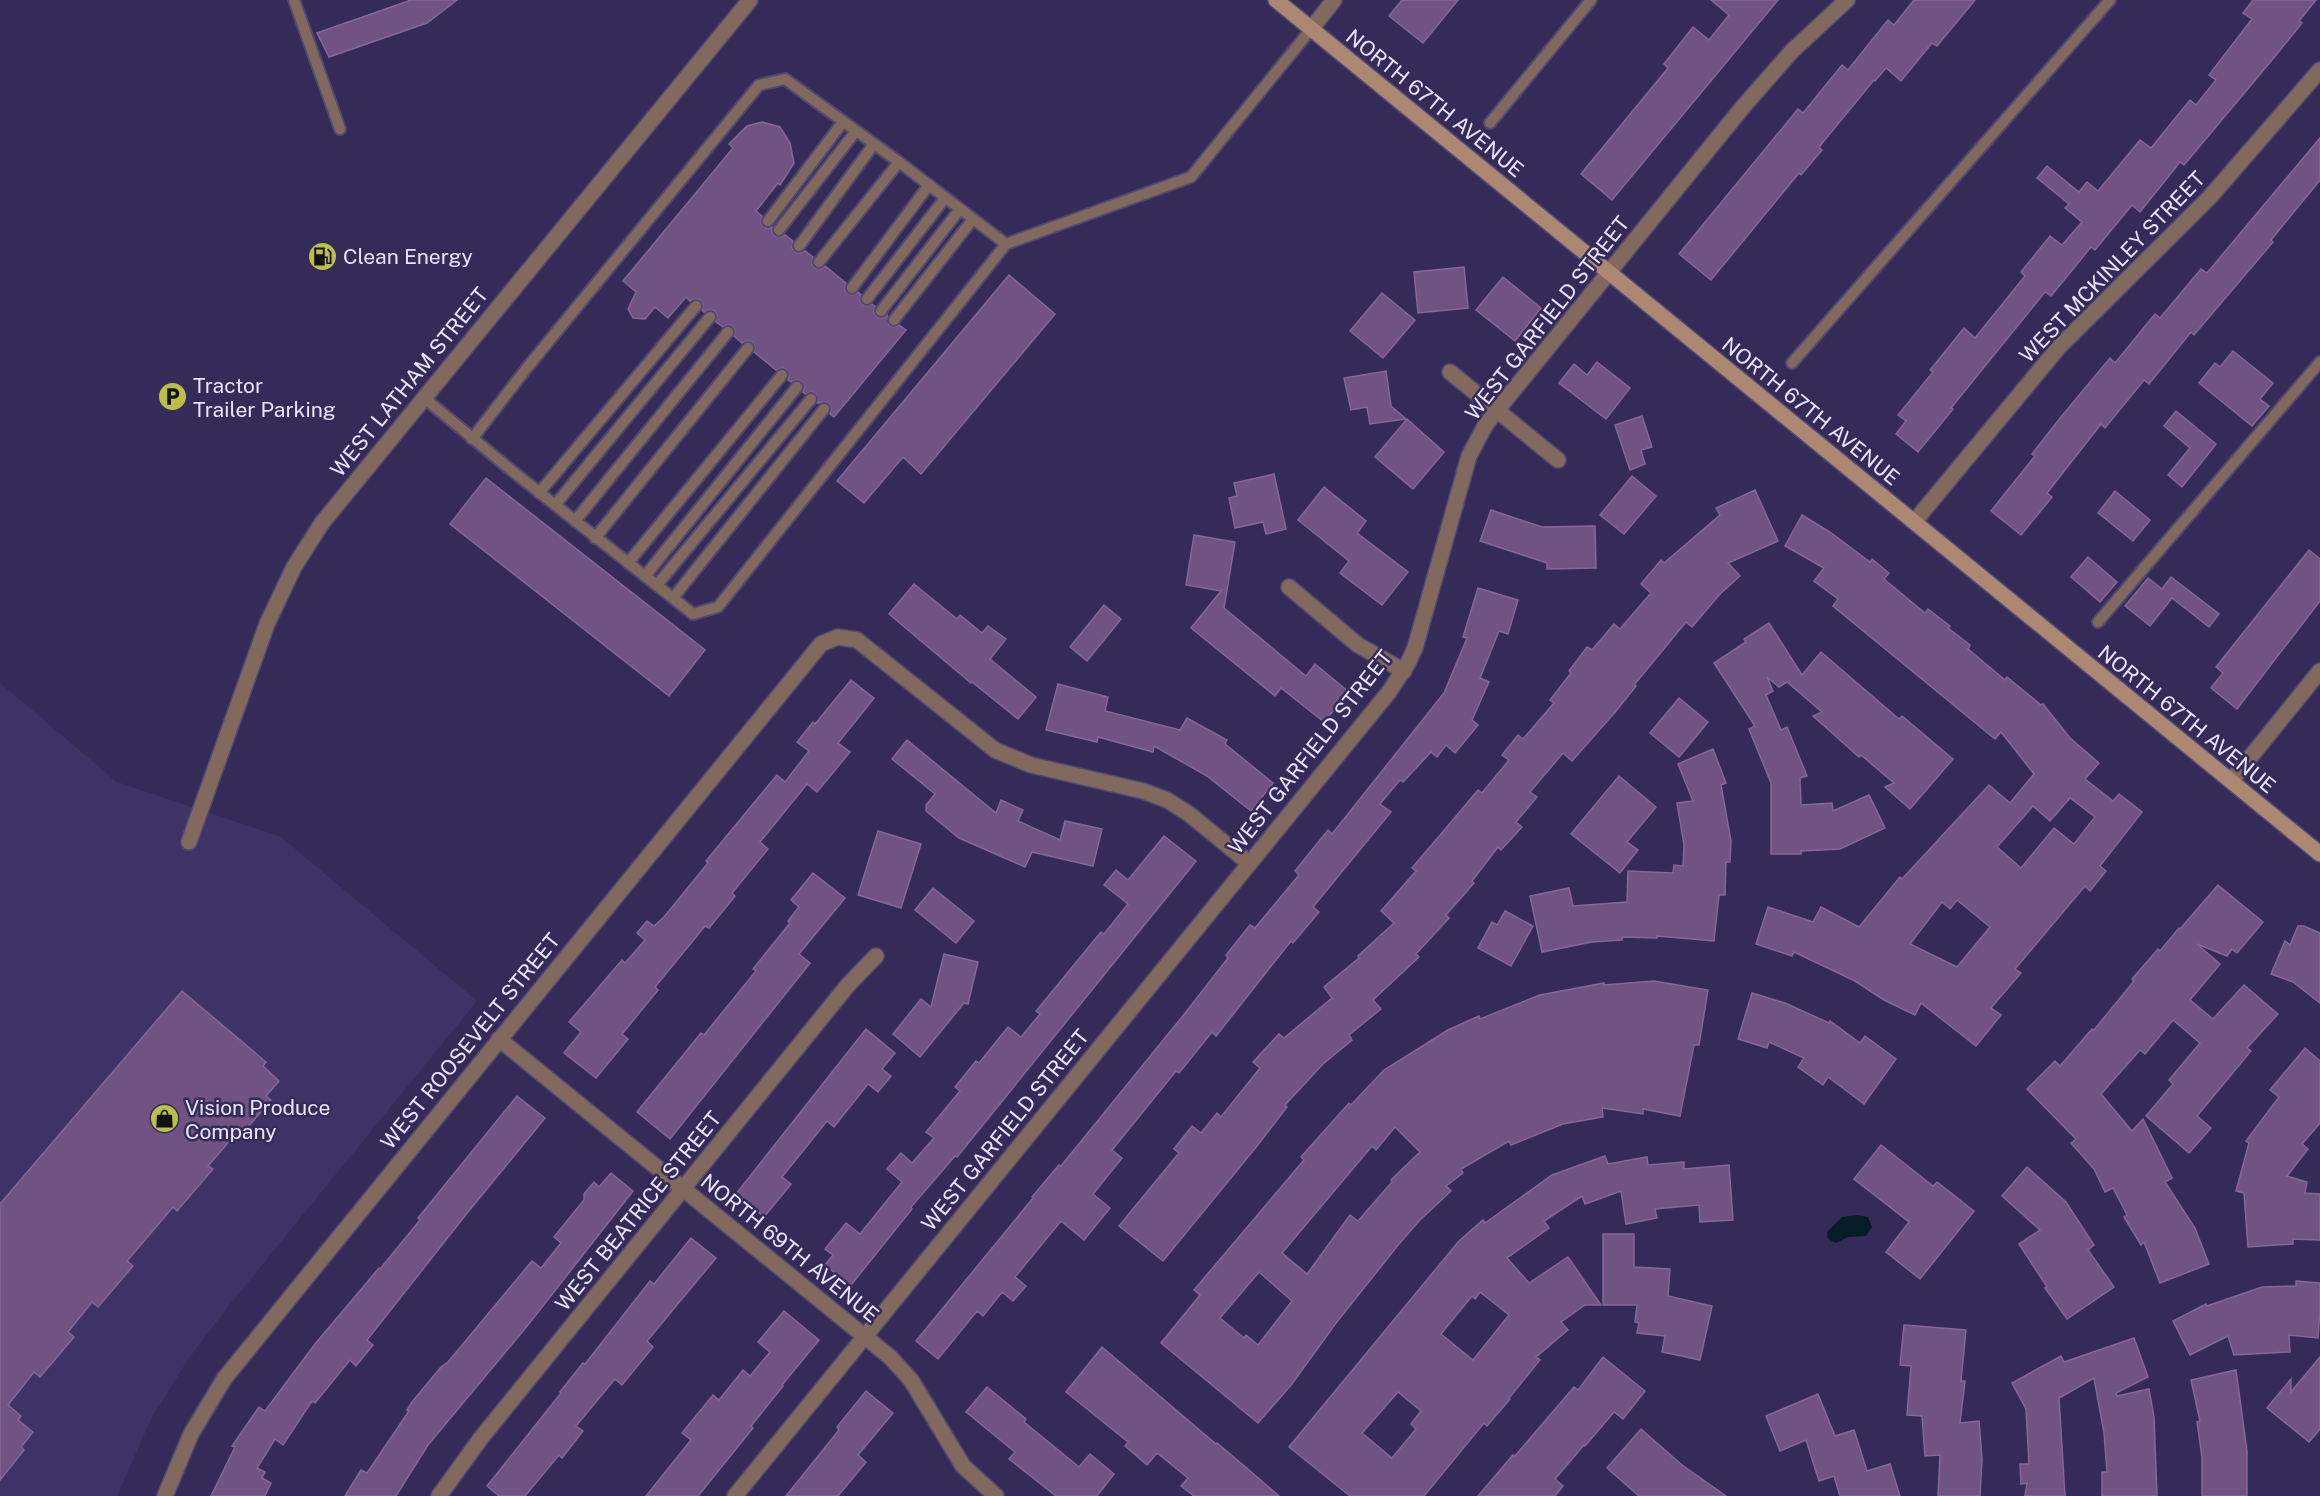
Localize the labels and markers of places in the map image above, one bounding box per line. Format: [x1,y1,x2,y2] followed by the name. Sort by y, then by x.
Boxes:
[306,240,338,272] fuel station icon: Clean Energy
[343,244,473,269] place label: Clean Energy
[193,373,336,422] place label: Tractor Trailer Parking
[156,381,188,413] parking icon: Tractor Trailer Parking
[185,1095,330,1144] place label: Vision Produce Company
[148,1103,180,1135] shop icon: Vision Produce Company

